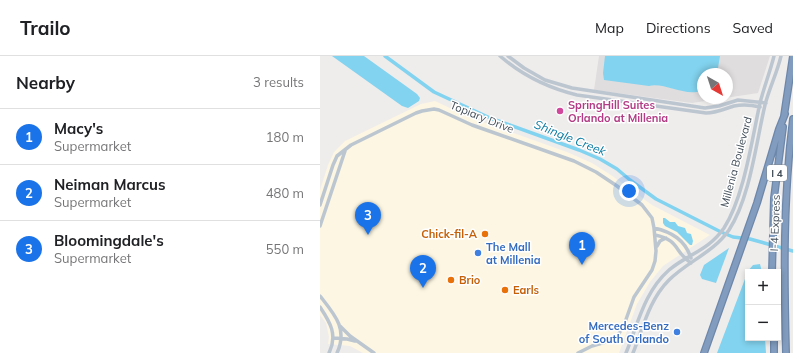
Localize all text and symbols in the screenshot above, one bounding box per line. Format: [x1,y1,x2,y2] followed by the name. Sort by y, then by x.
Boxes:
[20,16,71,40] text: Trailo
[595,19,624,37] text: Map
[646,19,711,37] text: Directions
[733,19,773,37] text: Saved
[697,68,733,104] north arrow
[16,72,75,93] text: Nearby
[253,74,304,90] text: 3 results
[448,98,516,136] street label: Topiary Drive
[568,98,668,125] place label: SpringHill Suites Orlando at Millenia
[555,106,565,116] marker: SpringHill Suites Orlando at Millenia
[717,115,755,209] street label: Millenia Boulevard
[532,116,609,159] water label: Shingle Creek
[54,119,103,138] text: Macy's
[25,129,33,145] text: 1
[266,129,304,145] text: 180 m
[54,138,131,154] text: Supermarket
[767,165,787,181] road number: I 4
[54,175,166,194] text: Neiman Marcus
[619,181,639,201] your location
[25,185,33,201] text: 2
[266,185,304,201] text: 480 m
[54,194,131,210] text: Supermarket
[767,194,783,252] street label: I-4 Express
[355,202,381,235] pin: 3
[421,227,478,241] place label: Chick-fil-A
[480,229,490,239] marker: Chick-fil-A
[54,231,164,250] text: Bloomingdale's
[569,232,595,265] pin: 1
[486,240,541,267] place label: The Mall at Millenia
[25,241,33,257] text: 3
[266,241,304,257] text: 550 m
[473,248,483,258] marker: The Mall at Millenia
[54,250,131,266] text: Supermarket
[410,255,436,288] pin: 2
[745,269,781,341] map controls
[745,269,781,305] button: +
[459,273,481,287] place label: Brio
[446,275,456,285] marker: Brio
[513,283,540,297] place label: Earls
[500,285,510,295] marker: Earls
[745,305,781,341] button: −
[579,319,669,346] place label: Mercedes-Benz of South Orlando
[672,327,682,337] marker: Mercedes-Benz of South Orlando

